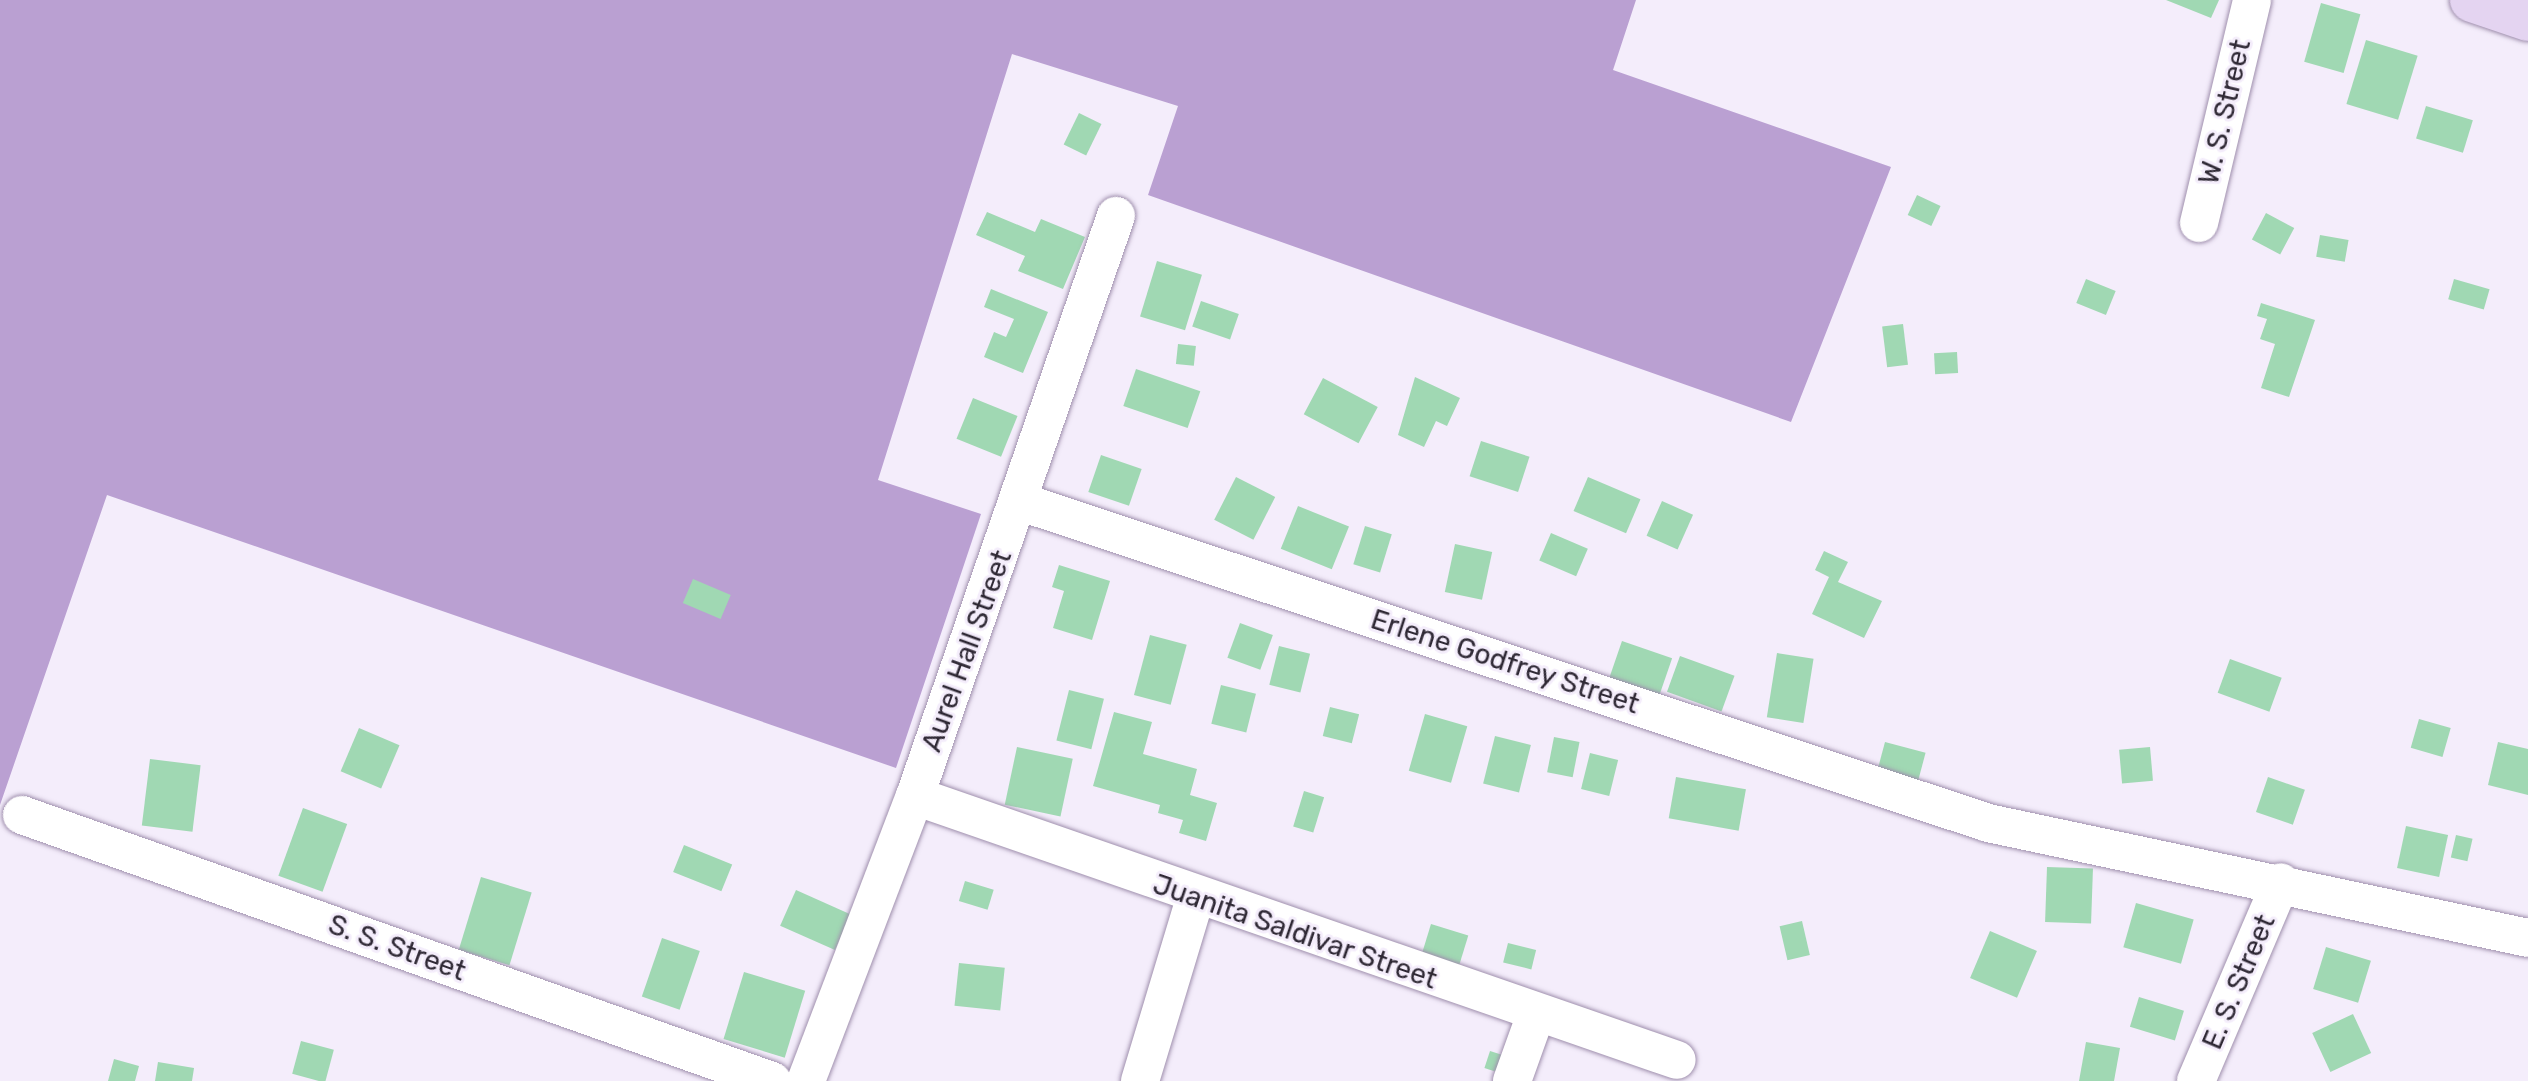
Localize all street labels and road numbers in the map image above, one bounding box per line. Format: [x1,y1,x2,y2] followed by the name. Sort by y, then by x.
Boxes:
[2192,36,2258,188] street label: W. S. Street
[915,546,1019,756] street label: Aurel Hall Street
[1366,603,1644,721] street label: Erlene Godfrey Street
[1148,867,1442,997] street label: Juanita Saldivar Street
[324,908,470,988] street label: S. S. Street
[2196,910,2282,1054] street label: E. S. Street

